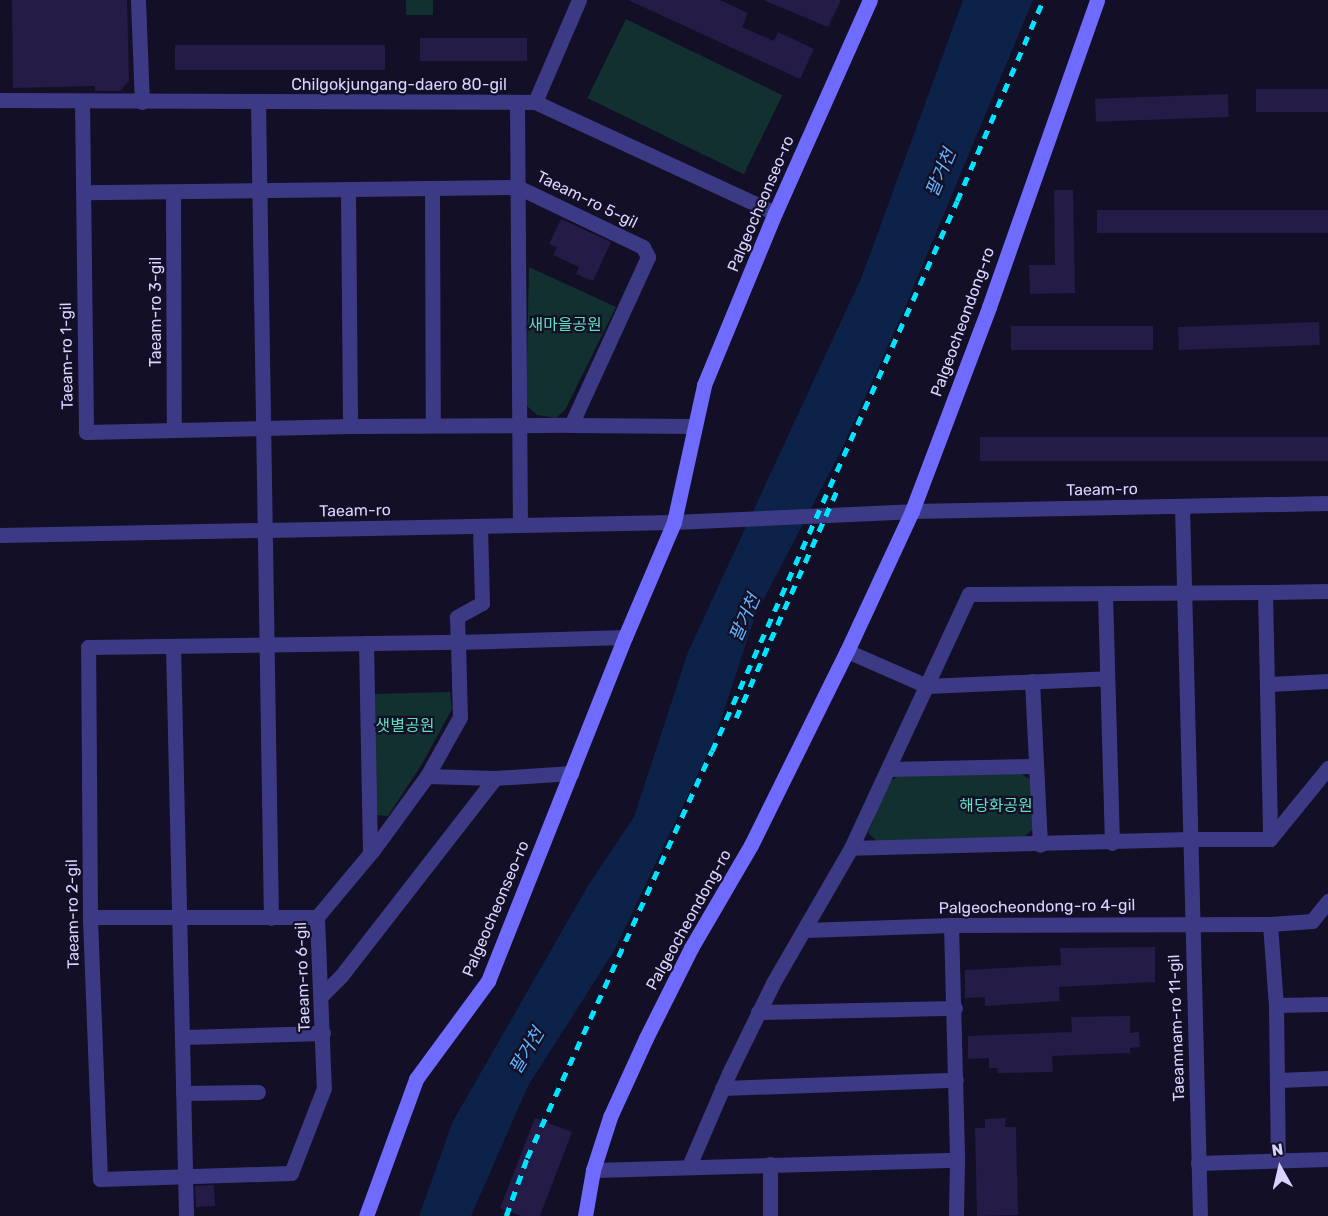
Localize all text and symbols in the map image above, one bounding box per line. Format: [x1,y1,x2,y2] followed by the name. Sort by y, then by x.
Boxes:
[291,75,507,95] street label: Chilgokjungang-daero 80-gil
[724,133,798,275] street label: Palgeocheonseo-ro
[921,146,961,200] water label: 팔거천
[533,167,641,233] street label: Taeam-ro 5-gil
[927,245,999,399] street label: Palgeocheondong-ro
[146,257,166,367] street label: Taeam-ro 3-gil
[56,302,78,410] street label: Taeam-ro 1-gil
[528,315,602,335] park label: 새마을공원
[1066,480,1138,500] street label: Taeam-ro
[319,501,391,521] street label: Taeam-ro
[725,591,765,645] water label: 팔거천
[376,716,434,736] park label: 샛별공원
[959,796,1033,816] park label: 해당화공원
[459,838,533,980] street label: Palgeocheonseo-ro
[642,846,736,994] street label: Palgeocheondong-ro
[62,859,84,969] street label: Taeam-ro 2-gil
[939,896,1135,918] street label: Palgeocheondong-ro 4-gil
[291,922,315,1032] street label: Taeam-ro 6-gil
[1165,954,1189,1102] street label: Taeamnam-ro 11-gil
[505,1024,549,1078] water label: 팔거천
[1250,1138,1310,1198] north arrow
[1270,1139,1284,1160] text: N

